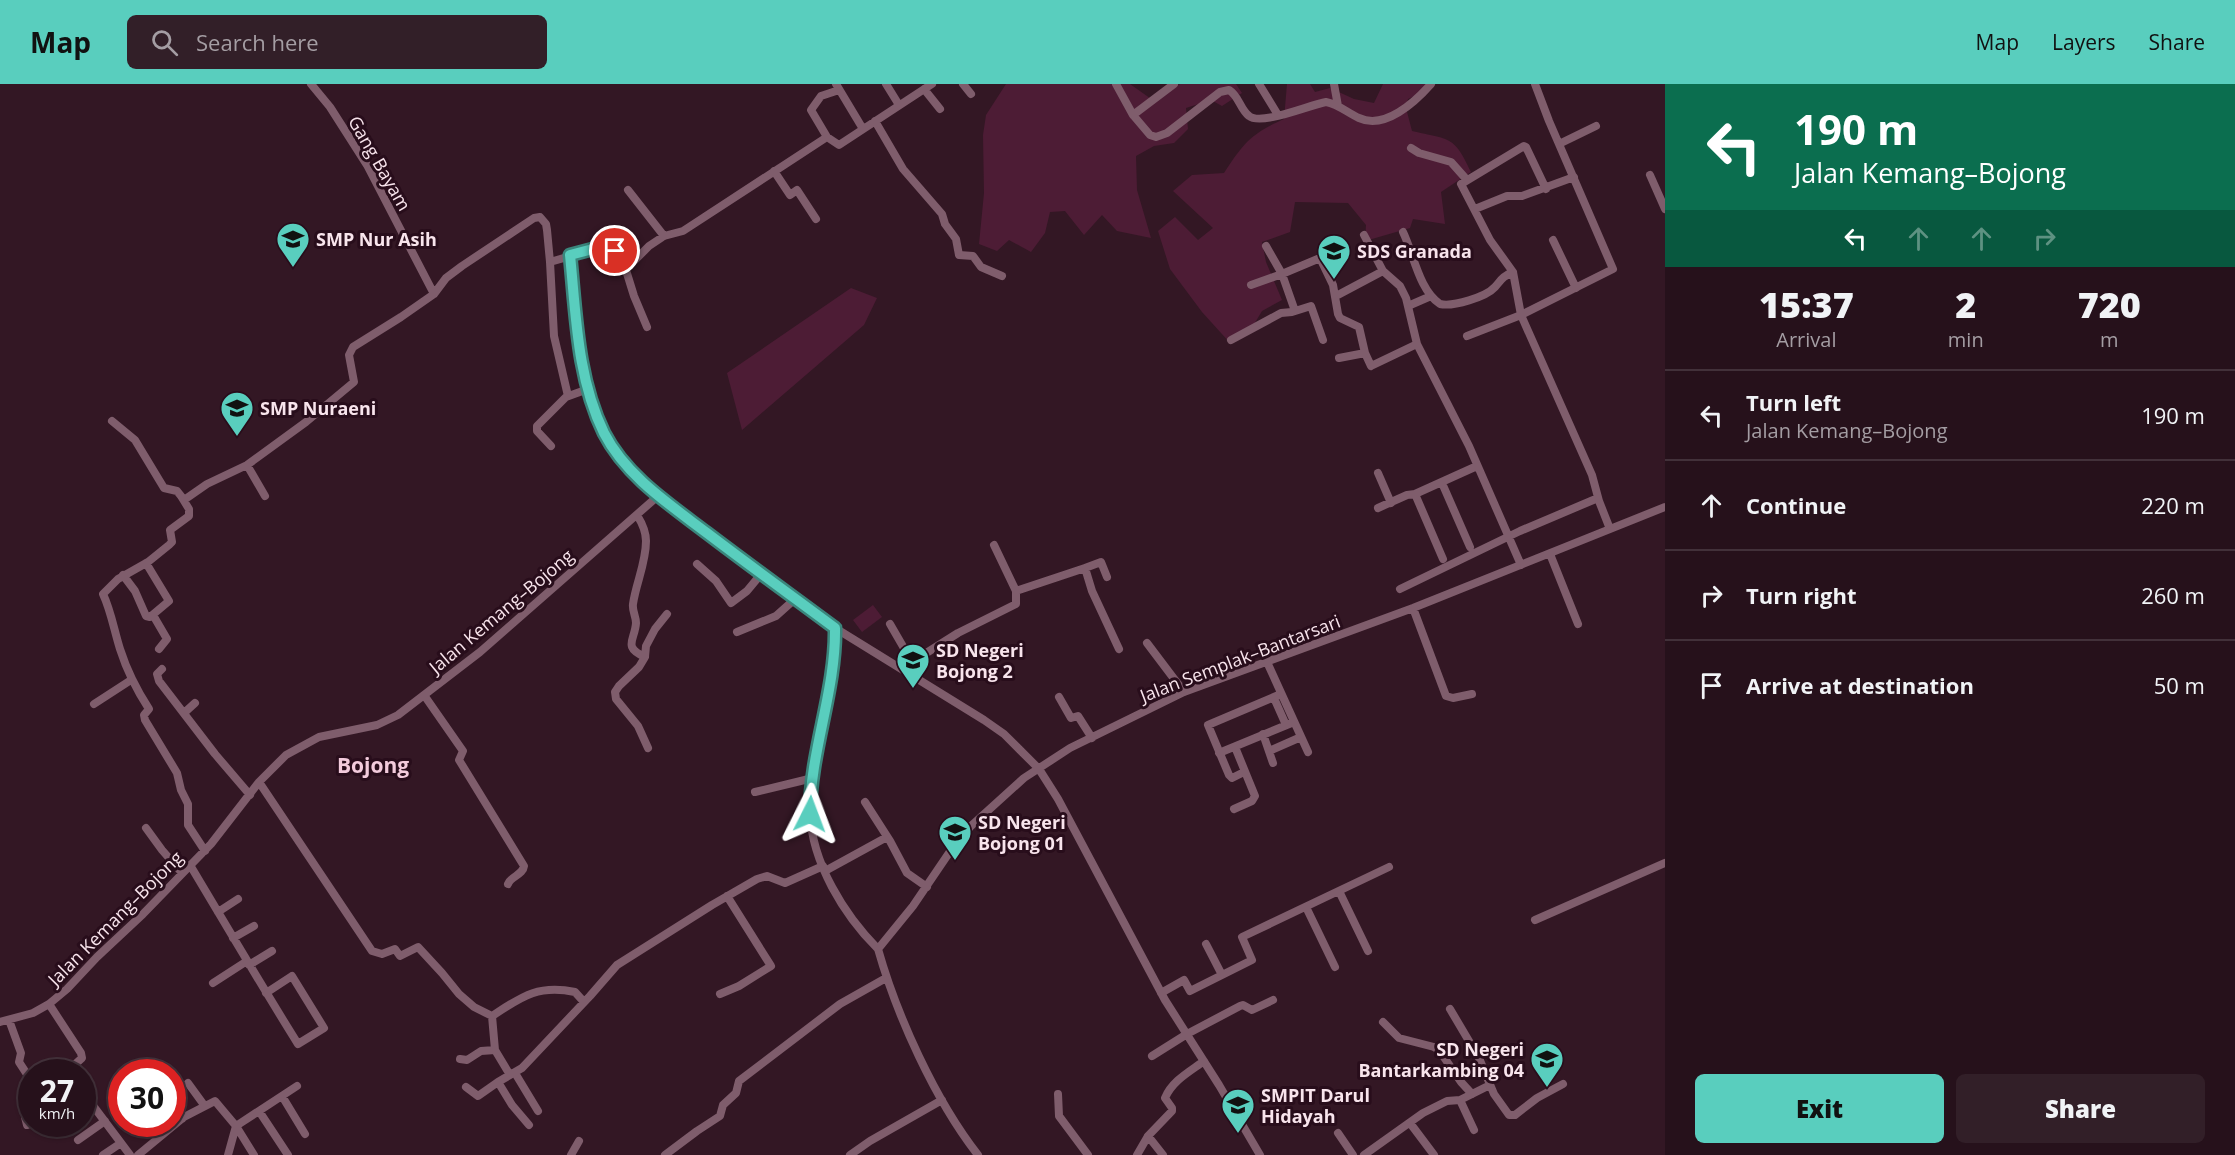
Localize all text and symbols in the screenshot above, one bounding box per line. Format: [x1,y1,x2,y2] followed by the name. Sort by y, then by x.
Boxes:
[127,15,547,69] search box
[30,23,91,61] text: Map
[148,26,181,59] icon: search
[196,27,319,57] text: Search here
[1976,28,2019,56] text: Map
[2052,28,2116,56] text: Layers
[2149,28,2205,56] text: Share
[1794,100,1918,157] text: 190 m
[1695,108,1773,186] icon: left
[343,111,417,215] street label: Gang Bayam
[1794,154,2066,191] text: Jalan Kemang–Bojong
[275,221,311,268] school or university icon: SMP Nur Asih
[1839,222,1872,255] icon: left
[1902,222,1935,255] icon: ahead
[1965,222,1998,255] icon: ahead
[2028,222,2061,255] icon: right
[589,225,640,276] pin
[316,227,437,251] place label: SMP Nur Asih
[1316,233,1352,280] school or university icon: SDS Granada
[598,234,631,267] icon: arrive
[1357,239,1472,263] place label: SDS Granada
[1759,280,1854,329] text: 15:37
[1955,280,1976,329] text: 2
[2078,280,2141,329] text: 720
[1776,326,1837,353] text: Arrival
[1948,326,1984,353] text: min
[2100,326,2119,353] text: m
[1746,387,1841,417] text: Turn left
[219,390,255,437] school or university icon: SMP Nuraeni
[260,396,376,420] place label: SMP Nuraeni
[1695,399,1728,432] icon: left
[2141,400,2205,430] text: 190 m
[1746,417,1948,444] text: Jalan Kemang–Bojong
[1695,489,1728,522] icon: ahead
[1746,490,1846,520] text: Continue
[2141,490,2205,520] text: 220 m
[422,543,578,680] street label: Jalan Kemang–Bojong
[1695,579,1728,612] icon: right
[1746,580,1857,610] text: Turn right
[2141,580,2205,610] text: 260 m
[1135,609,1344,708] street label: Jalan Semplak–Bantarsari
[936,638,1024,683] place label: SD Negeri Bojong 2
[895,642,931,689] school or university icon: SD Negeri Bojong 2
[1695,669,1728,702] icon: arrive
[1746,670,1974,700] text: Arrive at destination
[2154,670,2205,700] text: 50 m
[337,751,409,779] district label: Bojong
[778,782,842,846] position arrow
[978,810,1066,855] place label: SD Negeri Bojong 01
[937,814,973,861] school or university icon: SD Negeri Bojong 01
[41,845,188,992] street label: Jalan Kemang–Bojong
[1358,1037,1524,1082] place label: SD Negeri Bantarkambing 04
[1529,1041,1565,1088] school or university icon: SD Negeri Bantarkambing 04
[108,1059,186,1137] speed limit sign: 30
[40,1070,74,1111] text: 27
[1695,1074,1944,1143] button: Exit
[1956,1074,2205,1143] button: Share
[1261,1083,1370,1128] place label: SMPIT Darul Hidayah
[1220,1087,1256,1134] school or university icon: SMPIT Darul Hidayah
[39,1103,75,1123] text: km/h

